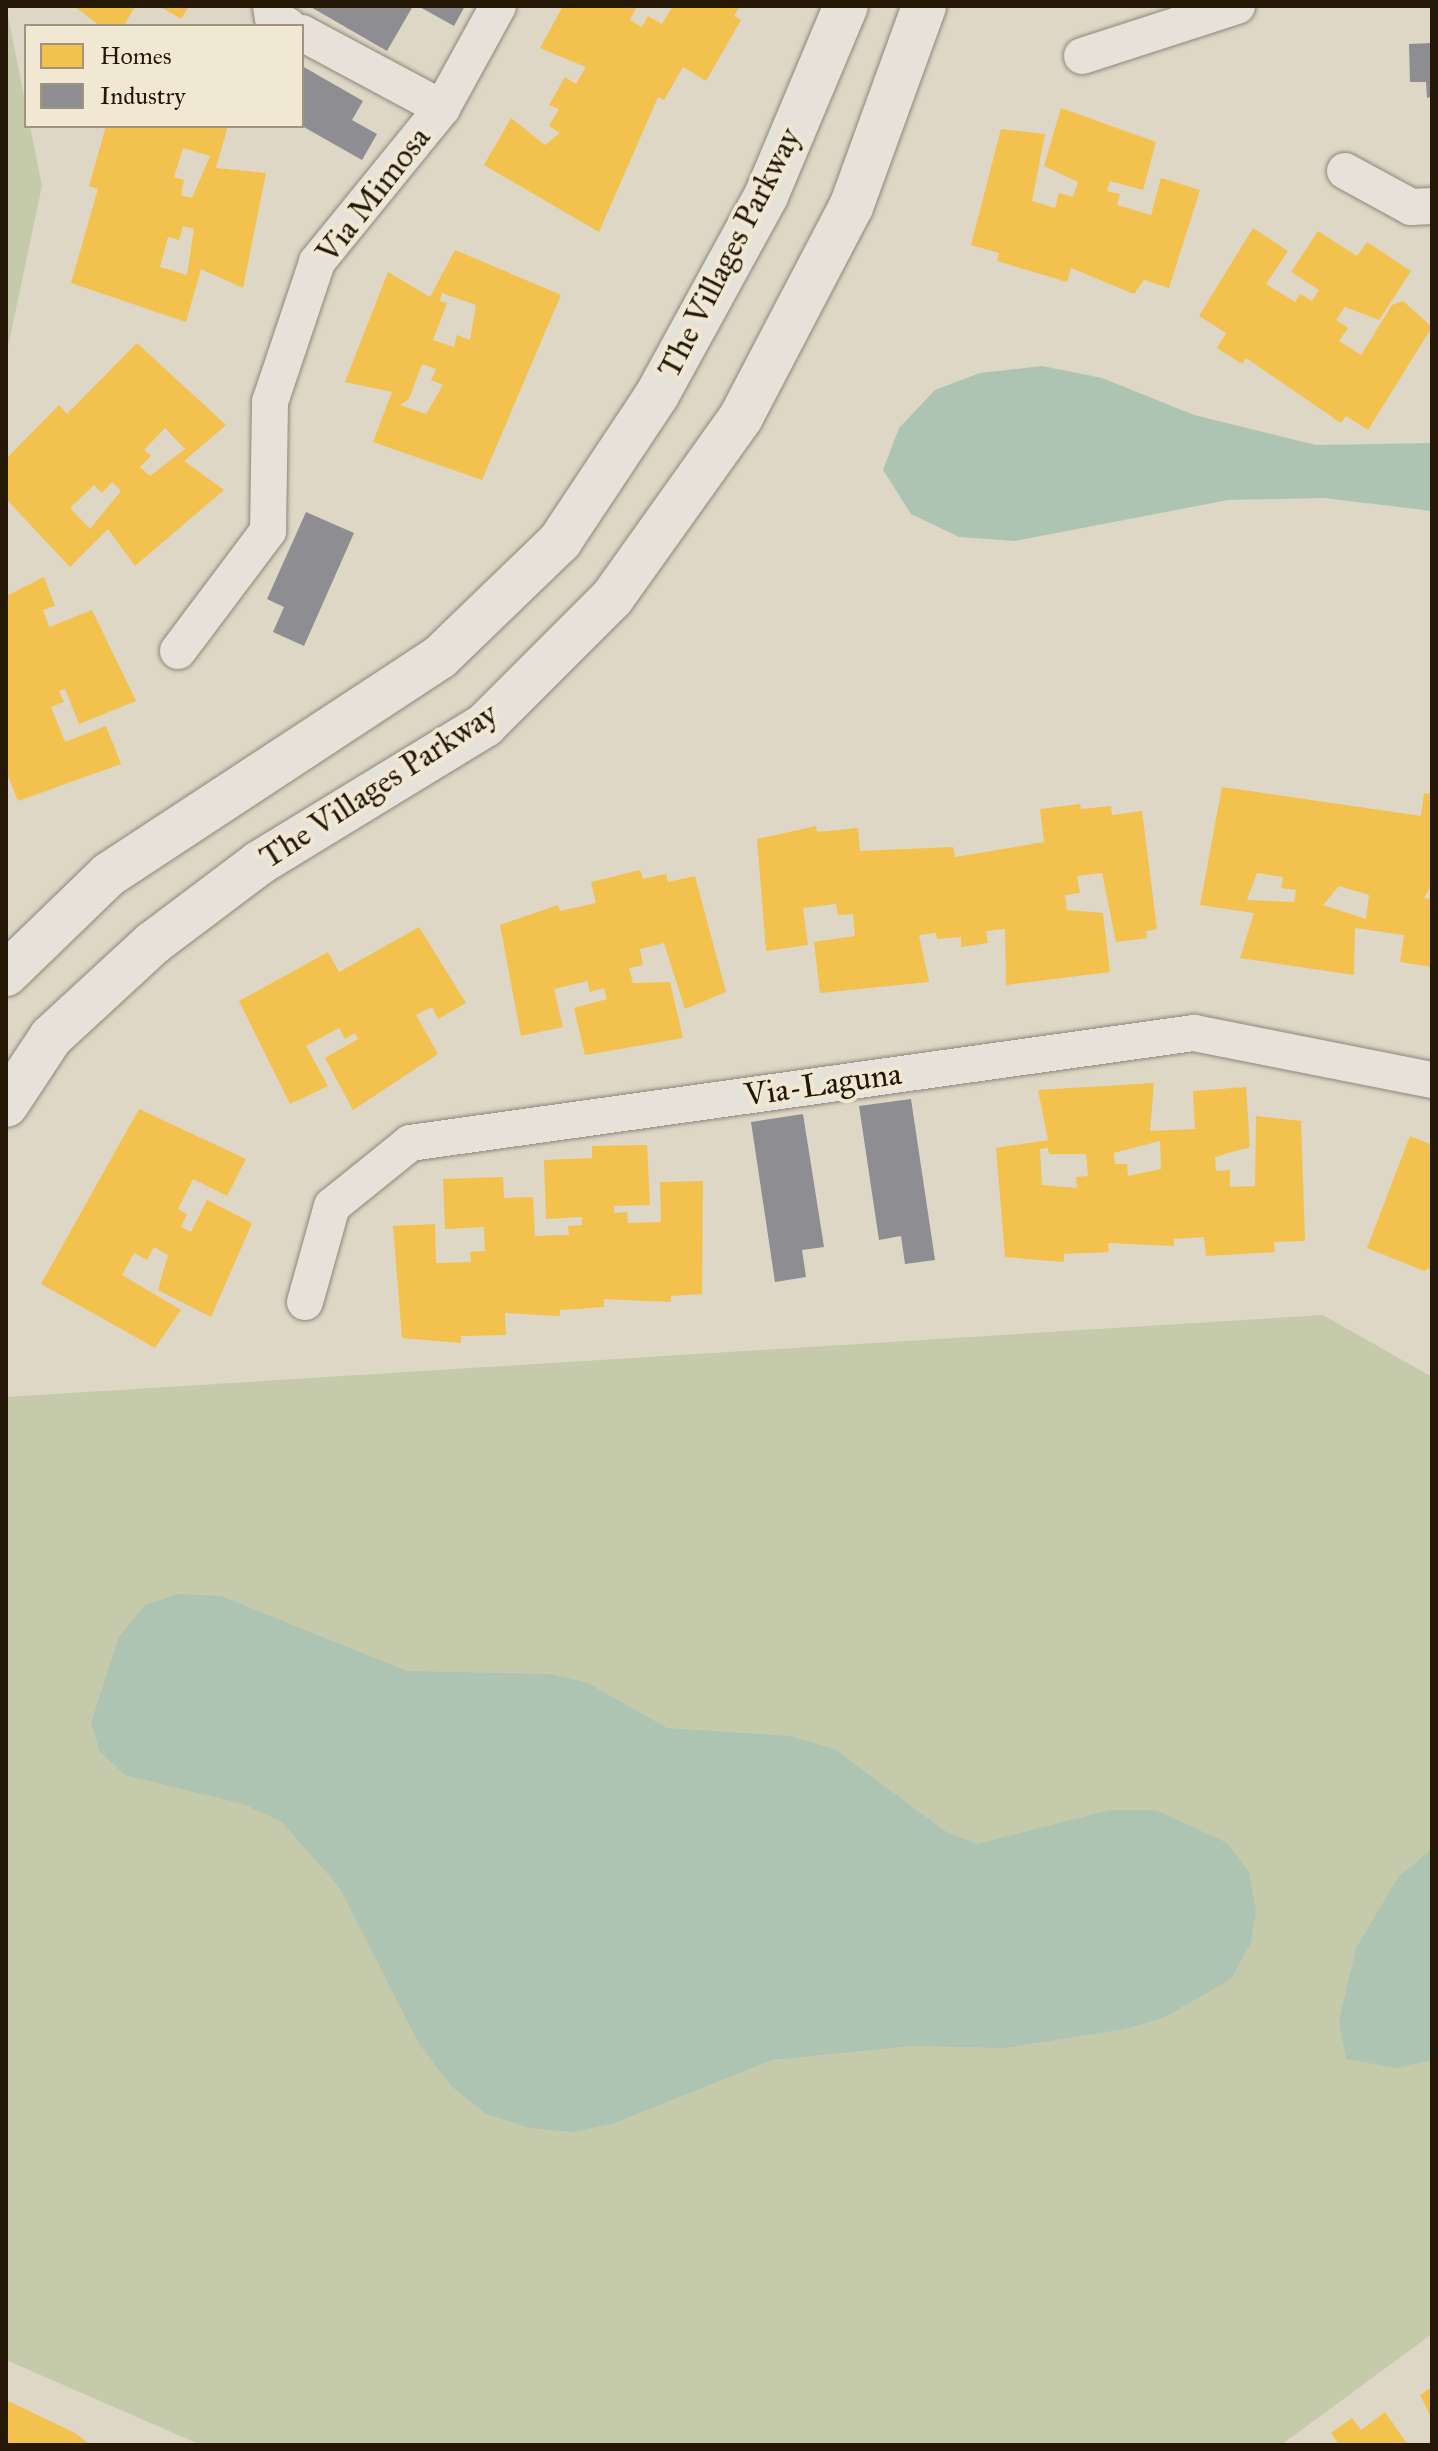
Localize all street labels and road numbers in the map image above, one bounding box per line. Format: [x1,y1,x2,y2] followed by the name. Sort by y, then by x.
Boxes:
[309,120,439,270] street label: Via Mimosa
[650,122,810,384] street label: The Villages Parkway
[253,695,505,877] street label: The Villages Parkway
[742,1055,904,1115] street label: Via-Laguna

